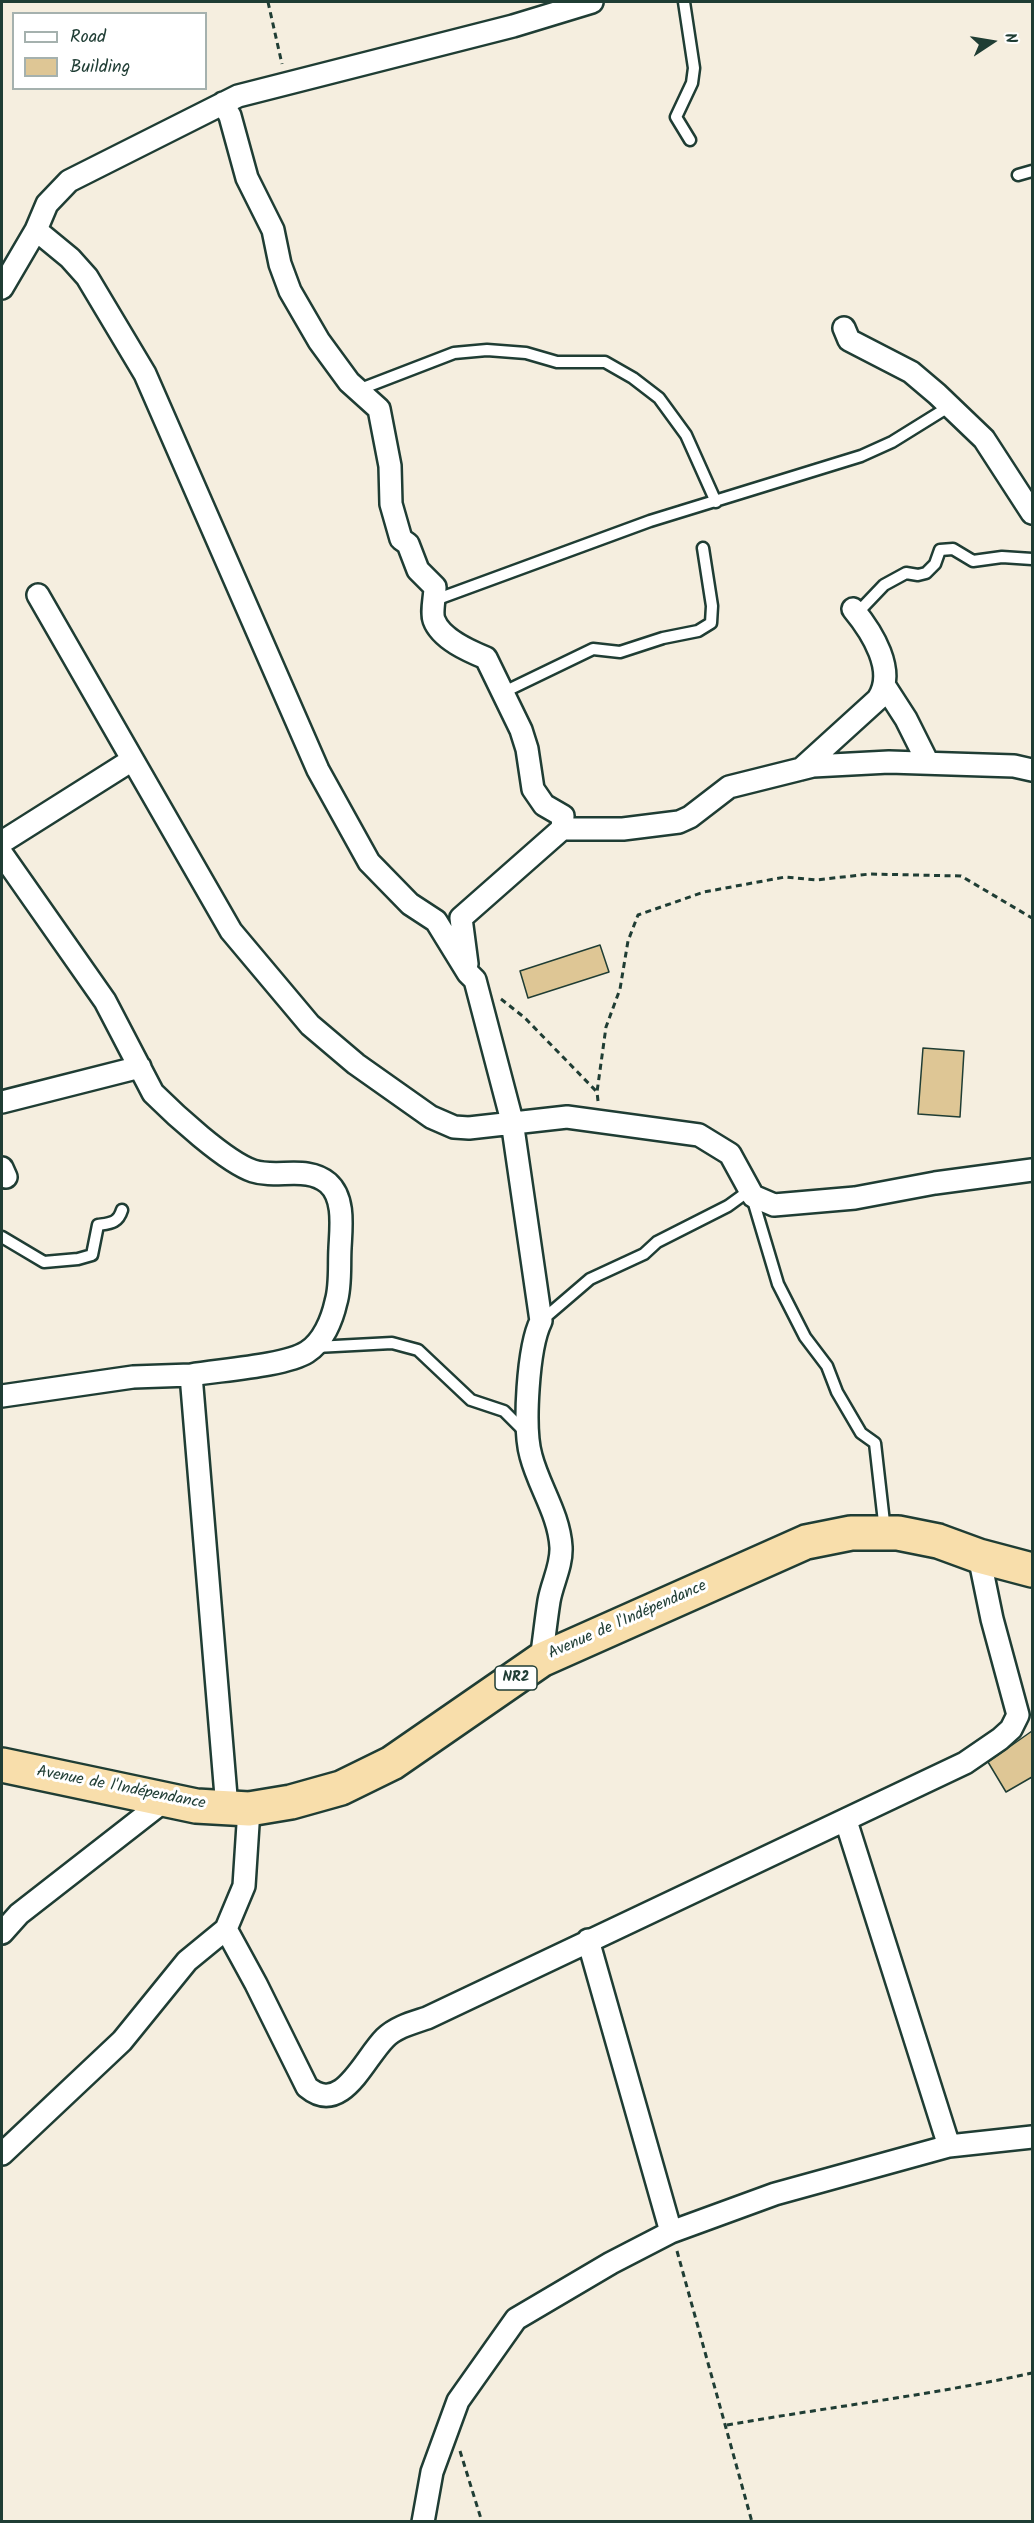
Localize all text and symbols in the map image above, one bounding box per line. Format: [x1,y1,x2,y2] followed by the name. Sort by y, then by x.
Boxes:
[12,12,207,90] legend
[962,12,1022,72] north arrow
[70,23,106,52] text: Road
[997,31,1023,46] text: N
[70,53,130,82] text: Building
[546,1577,710,1665] street label: Avenue de l'Indépendance
[495,1666,537,1690] road number: NR2
[35,1763,207,1815] street label: Avenue de l'Indépendance

